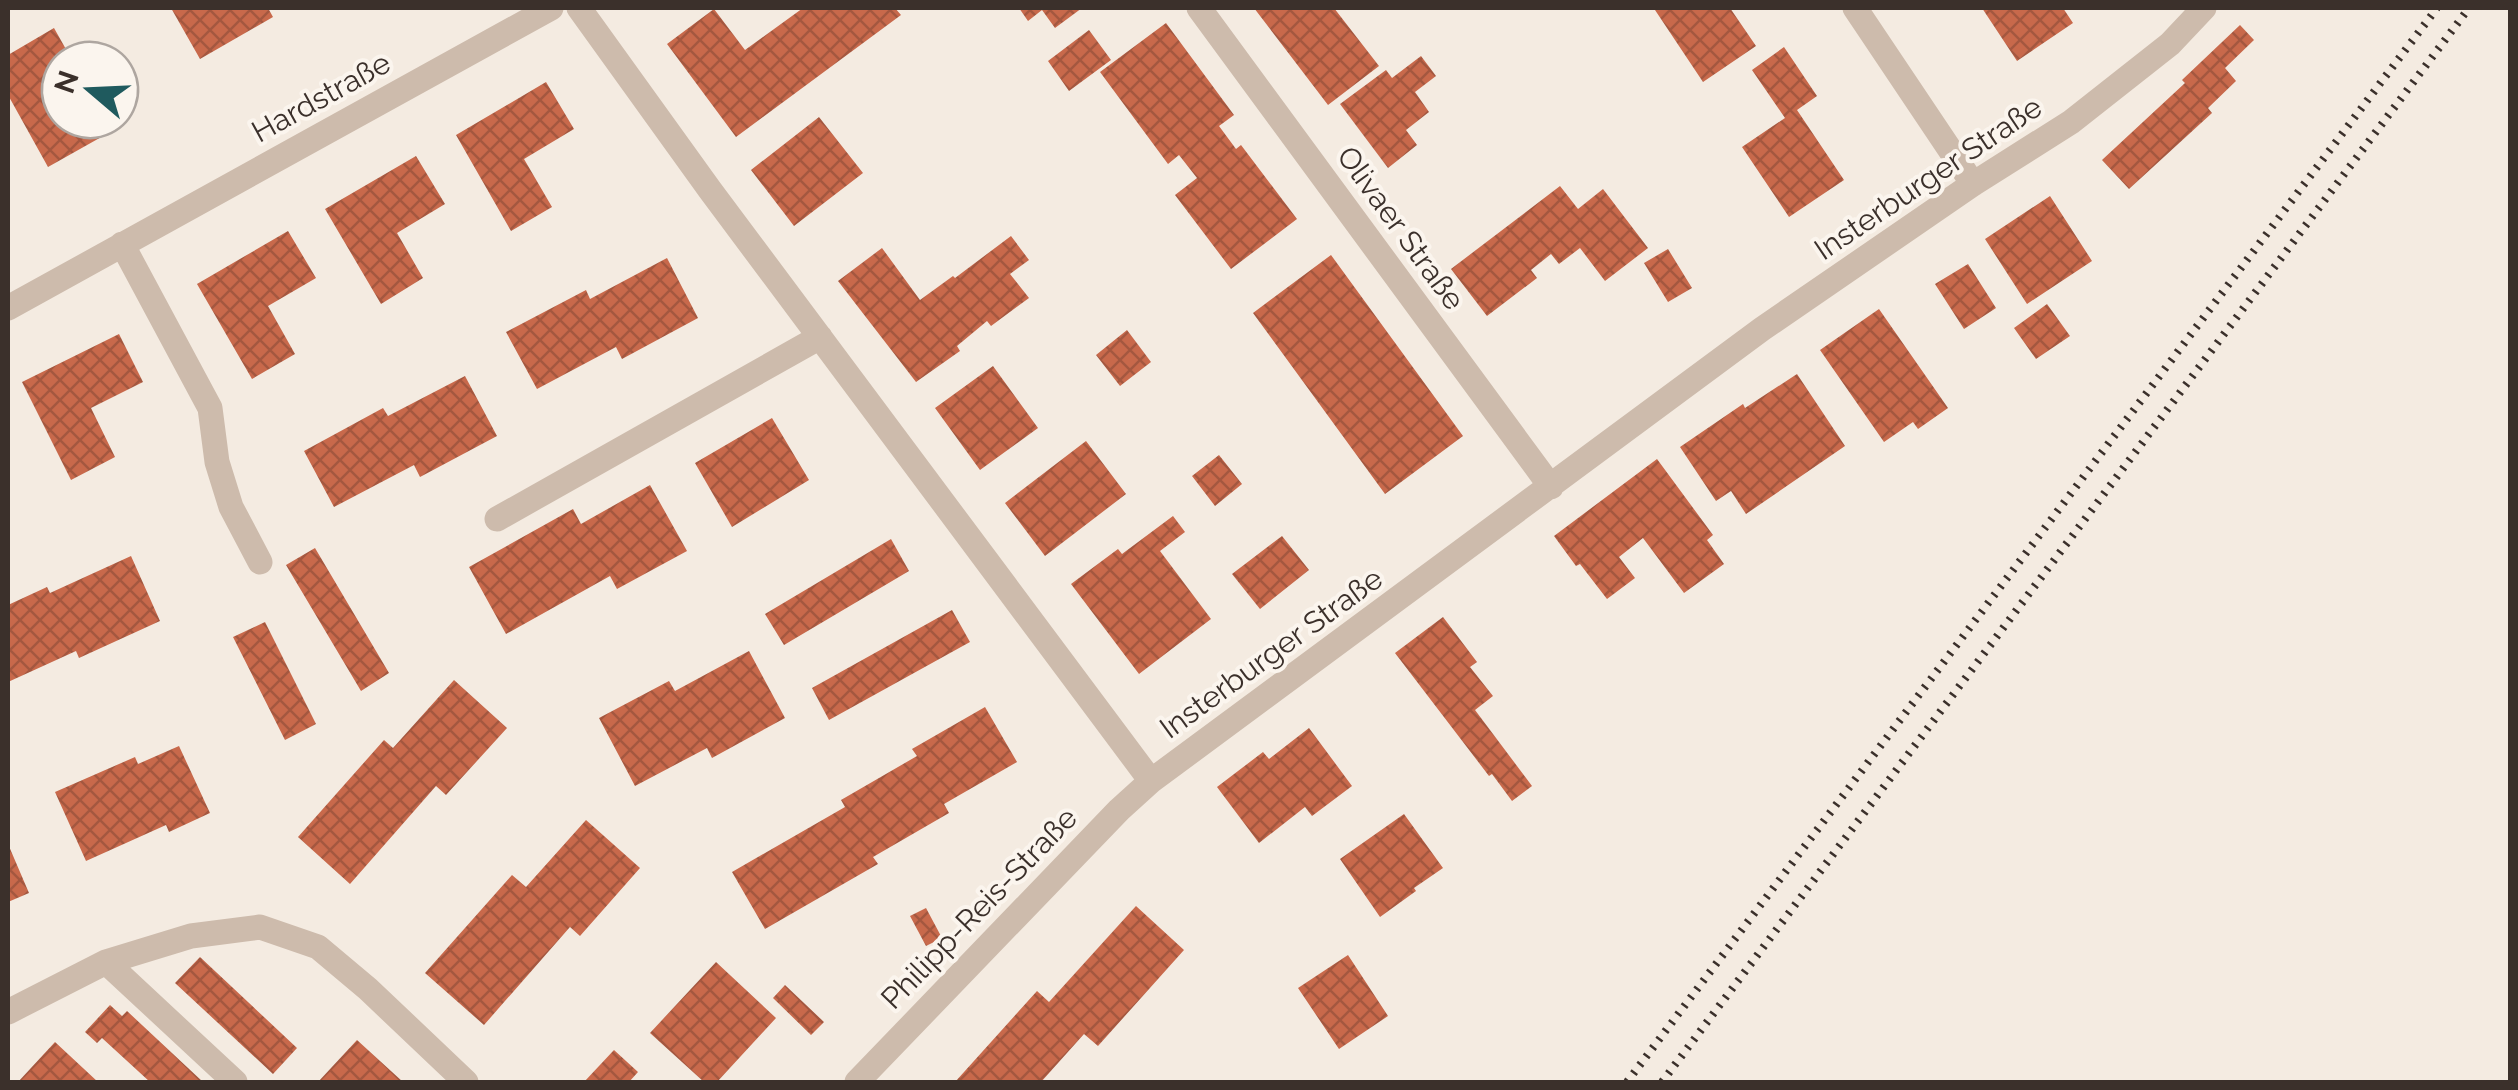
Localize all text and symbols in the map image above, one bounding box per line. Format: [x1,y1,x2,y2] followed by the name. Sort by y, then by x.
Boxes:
[40,40,140,140] north arrow
[246,45,396,149] street label: Hardstraße
[48,67,86,98] text: N
[1808,89,2048,267] street label: Insterburger Straße
[1330,140,1472,316] street label: Olivaer Straße
[1153,561,1389,745] street label: Insterburger Straße
[874,800,1084,1016] street label: Philipp-Reis-Straße

